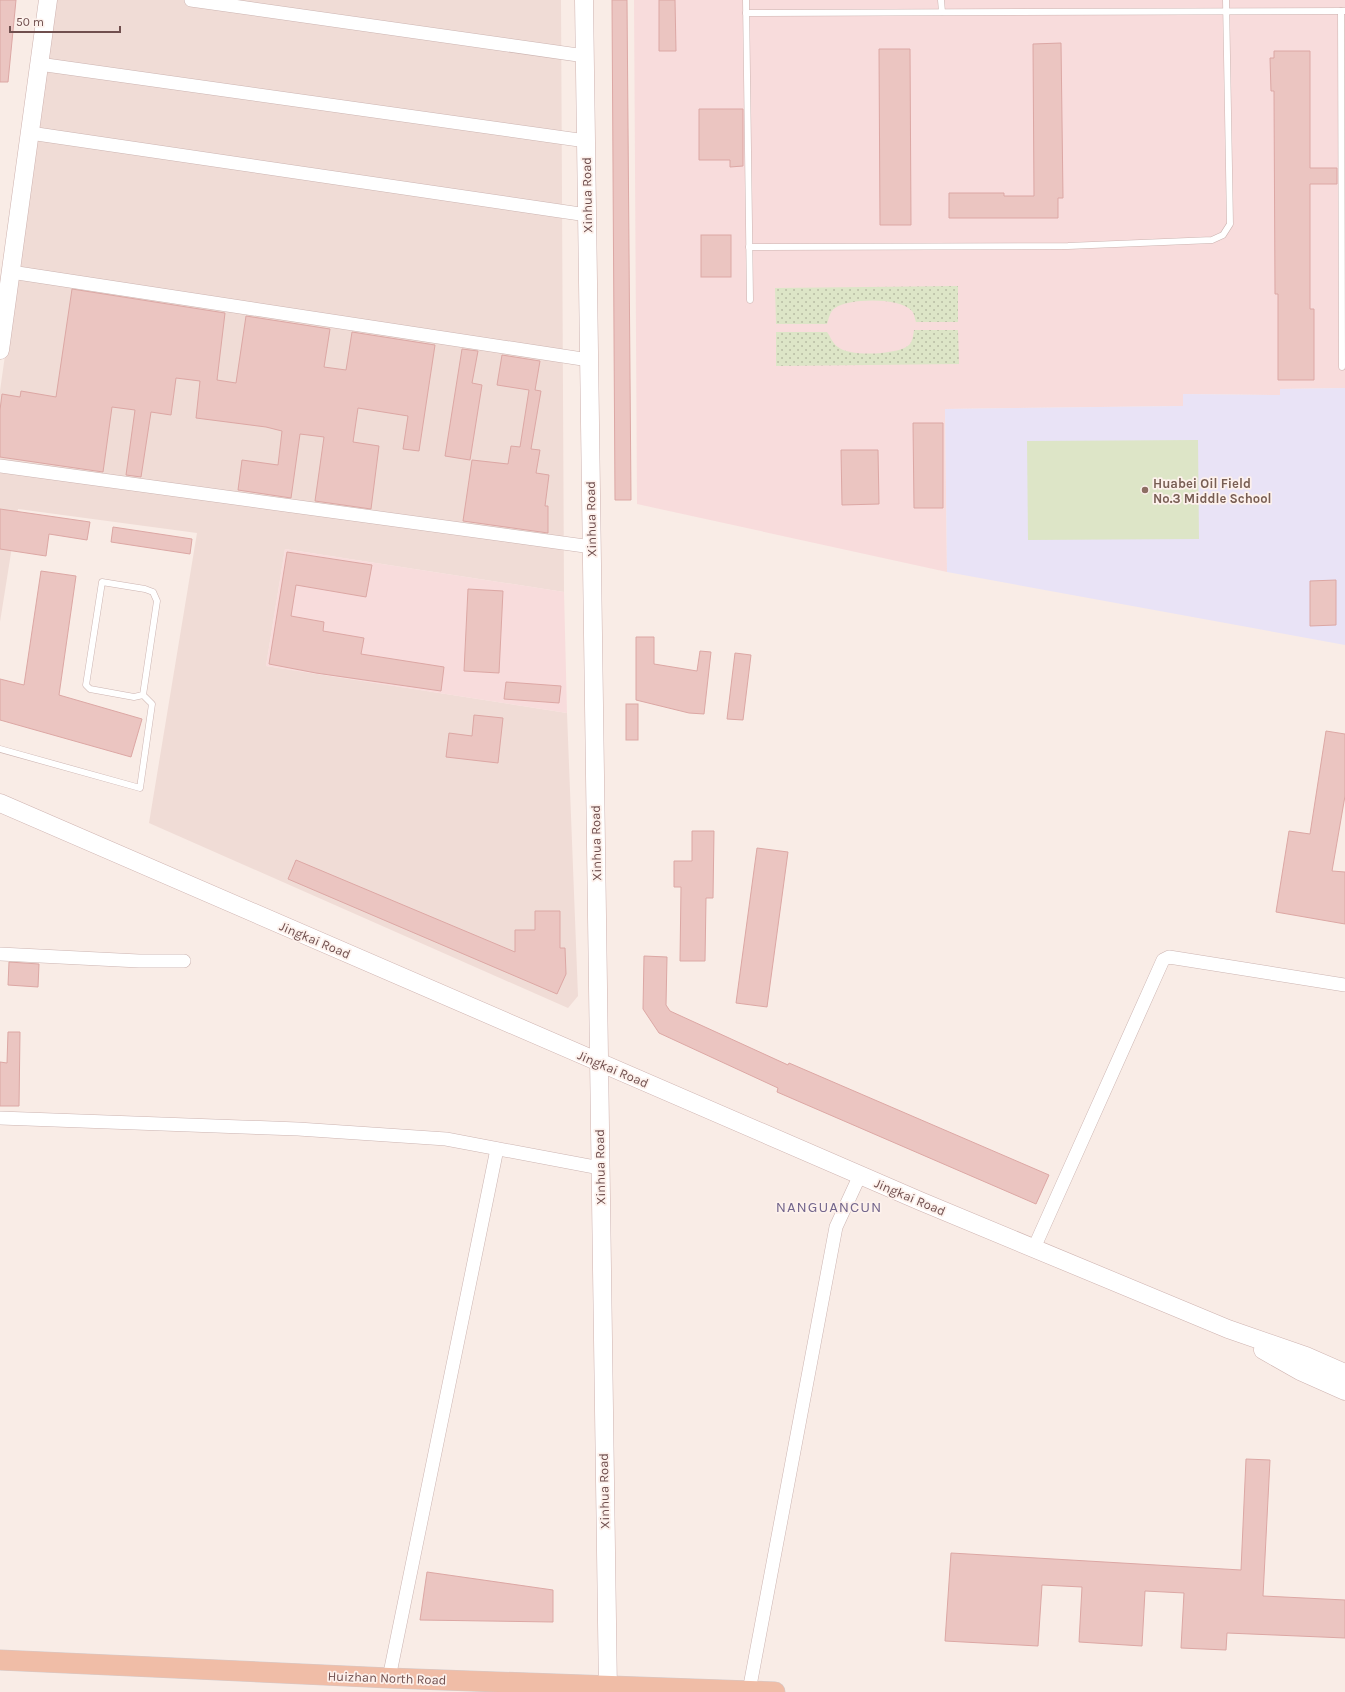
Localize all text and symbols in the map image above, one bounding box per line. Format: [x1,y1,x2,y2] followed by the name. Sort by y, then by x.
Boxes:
[10,8,120,34] scale bar
[16,15,44,29] text: 50 m
[579,157,595,233] street label: Xinhua Road
[1153,476,1272,506] place label: Huabei Oil Field No.3 Middle School
[583,481,599,557] street label: Xinhua Road
[1140,485,1150,495] marker: Huabei Oil Field No.3 Middle School
[588,805,604,881] street label: Xinhua Road
[277,918,353,962] street label: Jingkai Road
[575,1047,651,1091] street label: Jingkai Road
[592,1129,608,1205] street label: Xinhua Road
[872,1175,948,1219] street label: Jingkai Road
[776,1198,882,1216] district label: NANGUANCUN
[596,1453,612,1529] street label: Xinhua Road
[327,1668,447,1688] street label: Huizhan North Road

